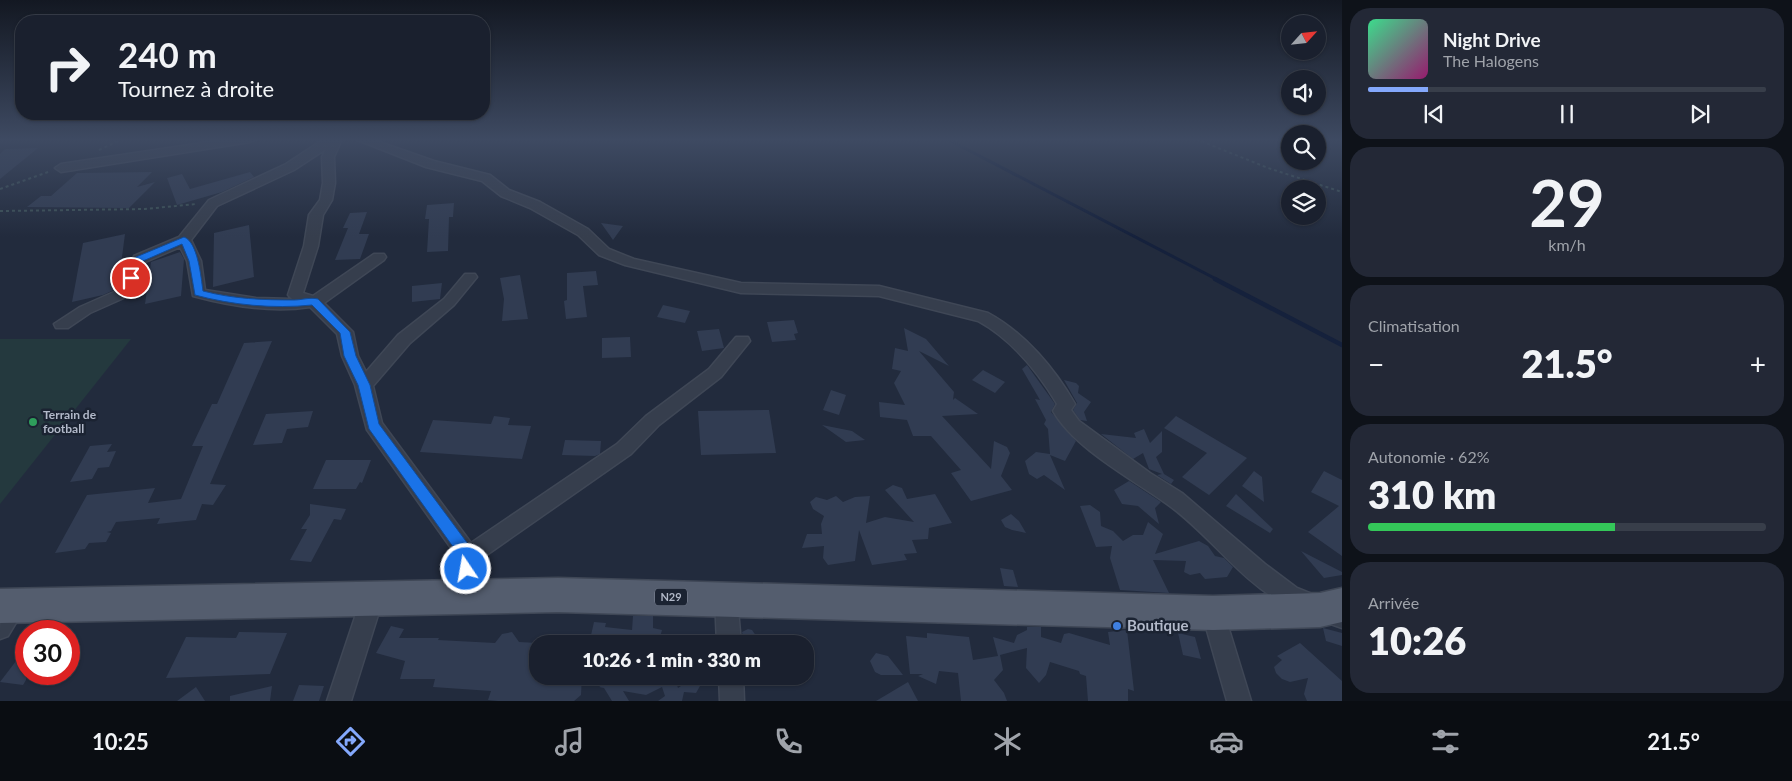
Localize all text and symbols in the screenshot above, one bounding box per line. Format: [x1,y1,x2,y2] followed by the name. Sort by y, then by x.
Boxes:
[1281,15,1326,60] north arrow
[1281,15,1326,225] map controls
[1443,28,1541,51] text: Night Drive
[118,33,217,75] text: 240 m
[35,35,100,100] icon: right
[1443,51,1539,70] text: The Halogens
[1281,70,1326,115] button: sound
[118,75,274,102] text: Tournez à droite
[1420,100,1448,128] icon: previous
[1553,100,1581,128] icon: pause
[1686,100,1714,128] icon: next
[1281,125,1326,170] button: search
[1529,163,1605,241] text: 29
[1281,180,1326,225] button: layers
[1548,235,1586,254] text: km/h
[110,257,152,299] pin
[117,264,145,292] icon: arrive
[1368,316,1460,335] text: Climatisation
[1521,340,1613,386] text: 21.5°
[1368,347,1384,381] text: −
[1750,347,1766,381] text: +
[43,407,97,436] place label: Terrain de football
[27,416,39,428] marker: Terrain de football
[1368,447,1490,466] text: Autonomie · 62%
[1368,471,1496,517] text: 310 km
[439,542,491,594] position arrow
[655,588,687,606] road number: N29
[1368,593,1419,612] text: Arrivée
[1127,616,1189,634] place label: Boutique
[1368,617,1466,663] text: 10:26
[15,620,80,685] speed limit sign: 30
[1111,620,1123,632] marker: Boutique
[582,648,761,671] text: 10:26 · 1 min · 330 m
[333,724,368,759] icon: directions
[552,724,587,759] icon: music
[771,724,806,759] icon: phone
[990,724,1025,759] icon: climate
[1209,724,1244,759] icon: car
[1428,724,1463,759] icon: filters
[92,728,149,755] text: 10:25
[1647,728,1700,755] text: 21.5°

